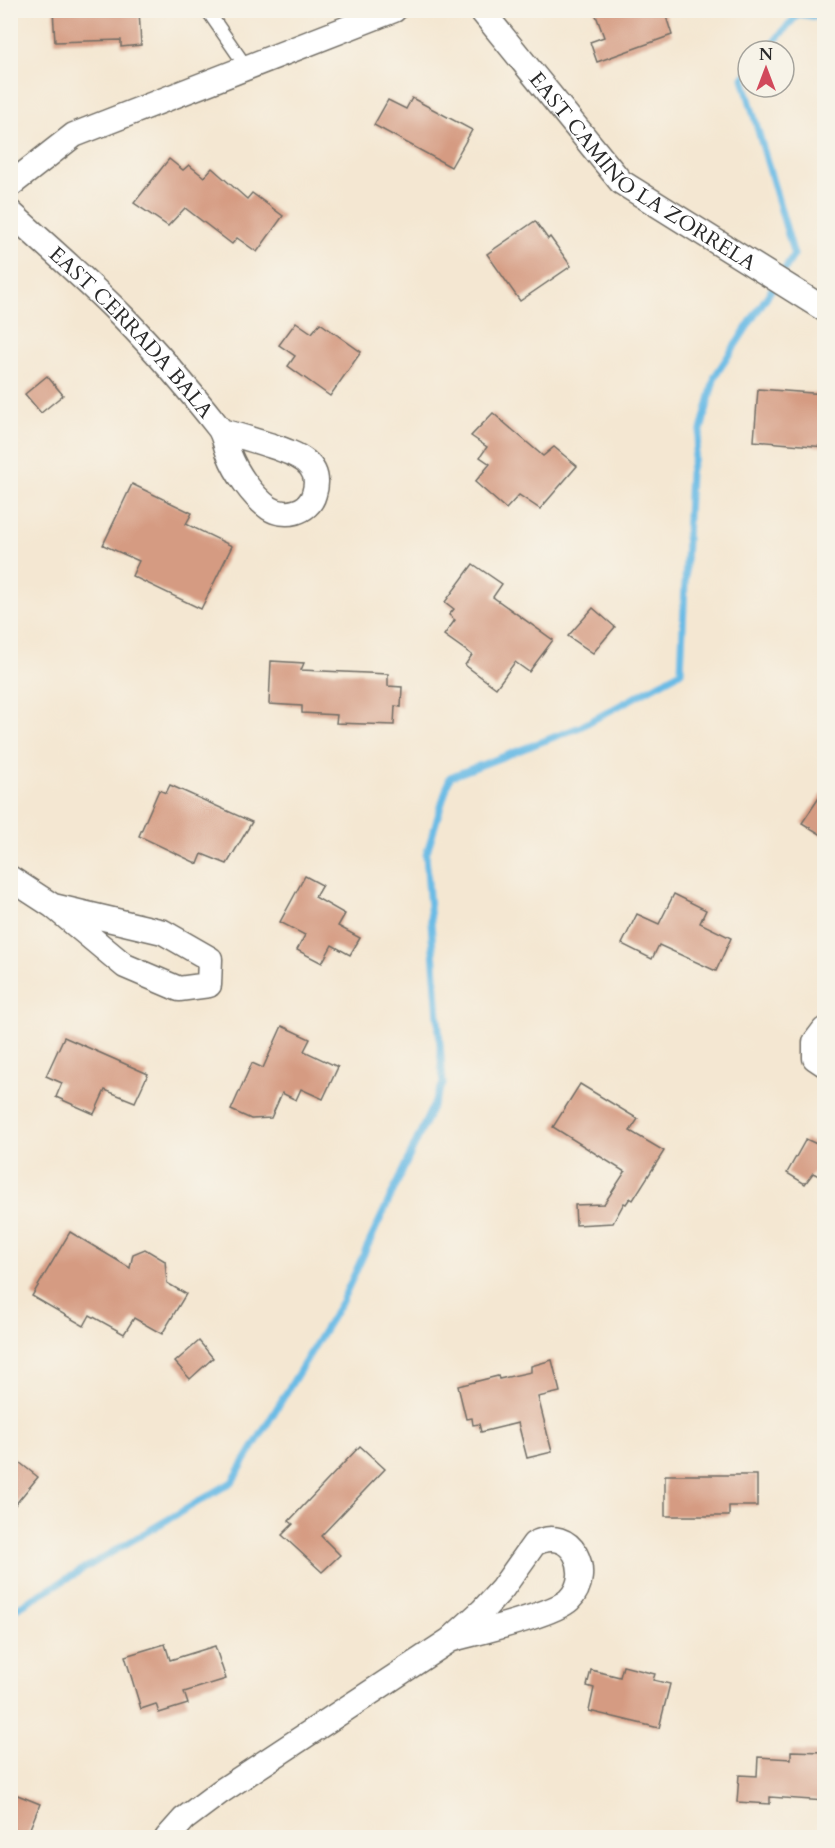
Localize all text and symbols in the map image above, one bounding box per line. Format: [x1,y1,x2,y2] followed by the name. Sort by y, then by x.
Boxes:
[736,39,796,99] north arrow
[759,44,773,66] text: N
[522,65,762,278] street label: EAST CAMINO LA ZORRELA
[43,240,220,424] street label: EAST CERRADA BALA

